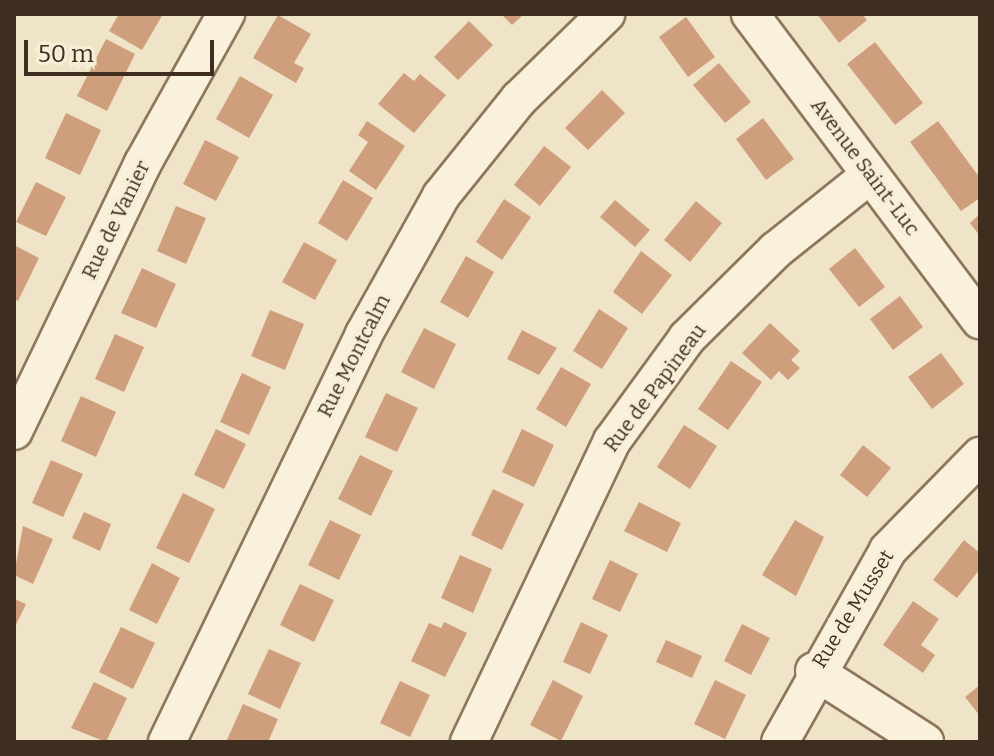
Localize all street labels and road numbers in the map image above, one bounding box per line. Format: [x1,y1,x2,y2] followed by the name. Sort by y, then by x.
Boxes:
[806,94,924,240] street label: Avenue Saint-Luc
[77,157,155,283] street label: Rue de Vanier
[313,291,395,421] street label: Rue Montcalm
[599,319,711,457] street label: Rue de Papineau
[807,546,899,672] street label: Rue de Musset

